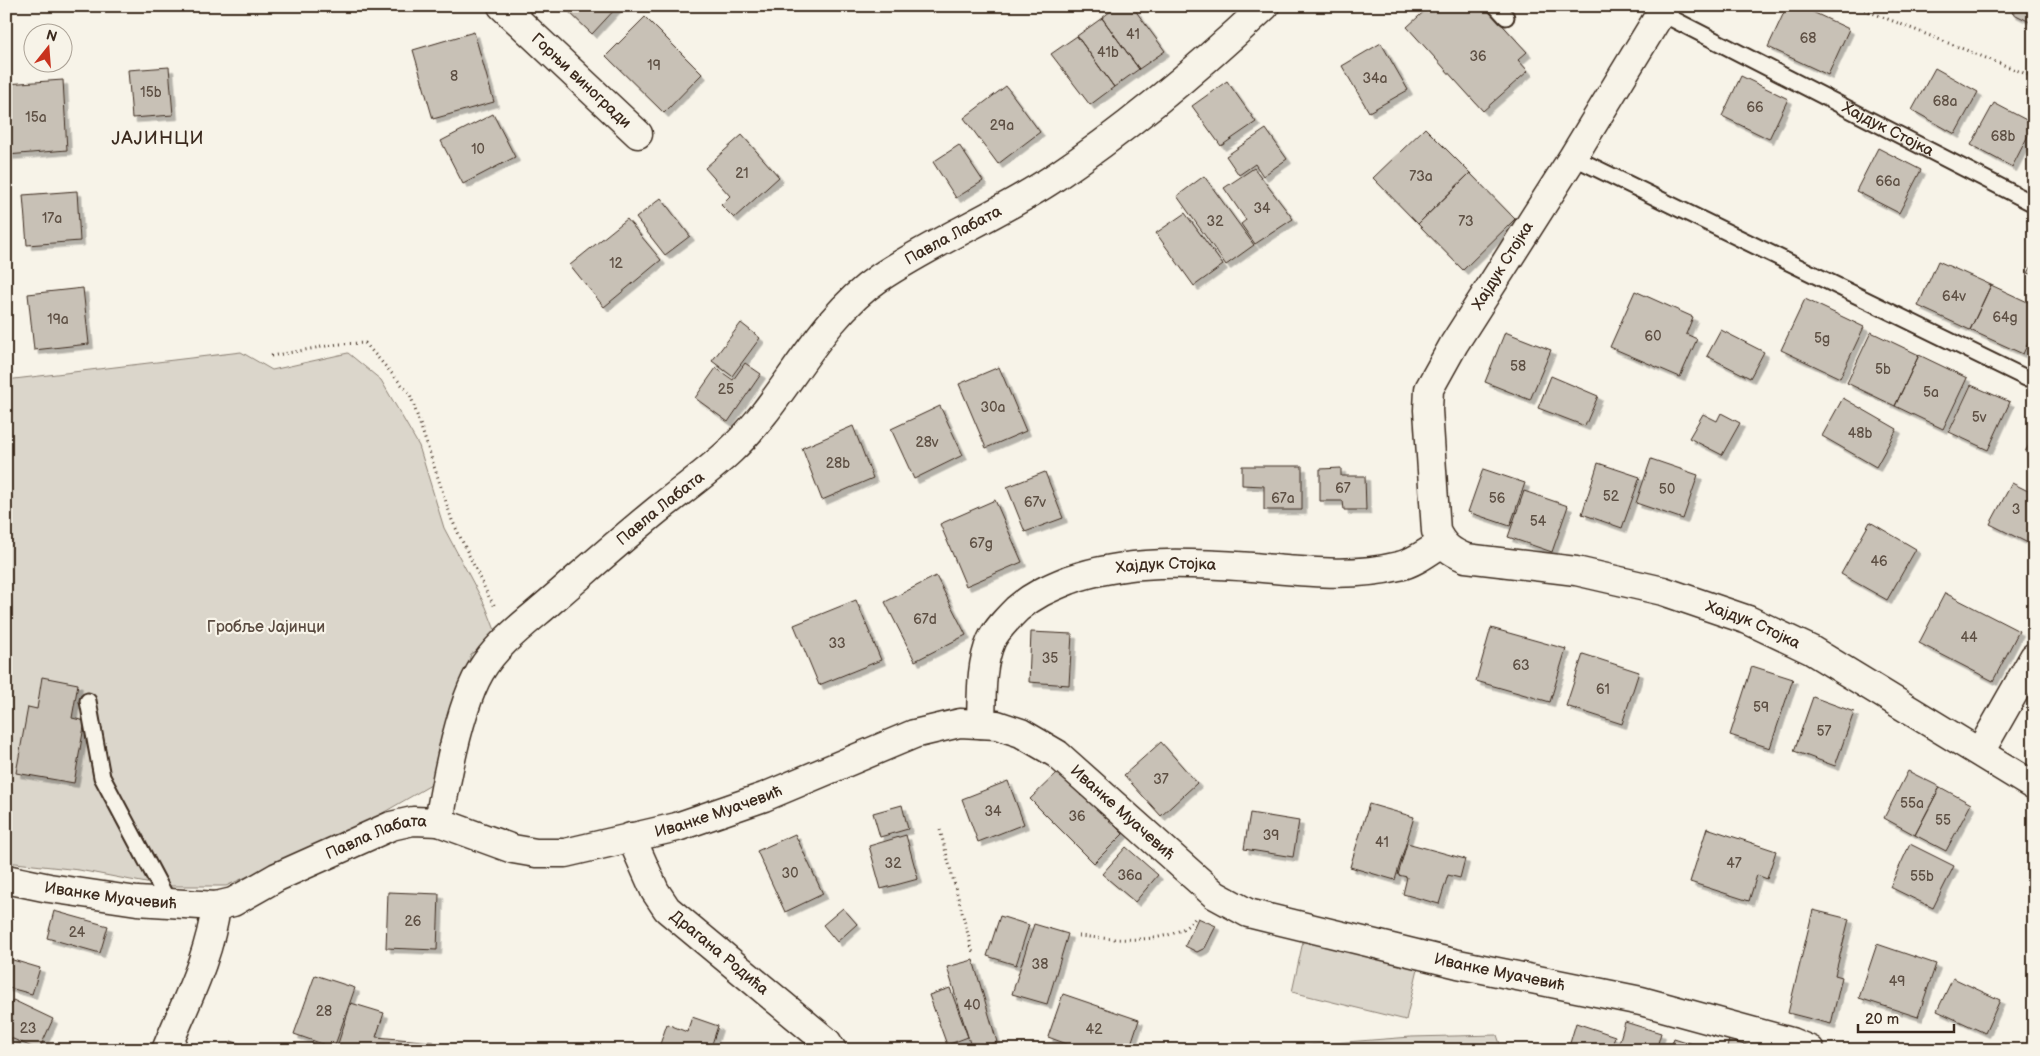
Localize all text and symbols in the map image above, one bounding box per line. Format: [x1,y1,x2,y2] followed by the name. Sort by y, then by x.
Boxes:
[22,22,72,72] north arrow
[44,26,59,46] text: N
[1126,26,1140,43] house number: 41
[527,29,635,132] street label: Горњи виногради
[1800,30,1816,47] house number: 68
[1097,44,1119,61] house number: 41b
[1469,48,1487,65] house number: 36
[647,57,661,74] house number: 19
[450,68,458,85] house number: 8
[1362,70,1388,87] house number: 34a
[140,84,162,101] house number: 15b
[1933,93,1957,110] house number: 68a
[1839,98,1938,161] street label: Хајдук Стојка
[1746,99,1764,116] house number: 66
[25,109,47,126] house number: 15a
[990,117,1014,134] house number: 29a
[111,127,205,150] district label: ЈАЈИНЦИ
[1991,128,2015,145] house number: 68b
[471,141,485,158] house number: 10
[735,165,749,182] house number: 21
[1409,168,1433,185] house number: 73a
[1875,173,1901,190] house number: 66a
[1253,200,1271,217] house number: 34
[901,201,1005,269] street label: Павла Лабата
[42,210,62,227] house number: 17a
[1207,213,1224,230] house number: 32
[1458,213,1474,230] house number: 73
[1468,218,1538,314] street label: Хајдук Стојка
[609,255,624,272] house number: 12
[1942,288,1966,305] house number: 64v
[1992,309,2018,326] house number: 64g
[47,311,69,328] house number: 19a
[1645,328,1661,345] house number: 60
[1814,330,1830,347] house number: 5g
[1510,358,1526,375] house number: 58
[1875,361,1891,378] house number: 5b
[718,381,734,398] house number: 25
[1923,384,1939,401] house number: 5a
[981,399,1005,416] house number: 30a
[1972,409,1987,426] house number: 5v
[1848,425,1872,442] house number: 48b
[915,434,939,451] house number: 28v
[826,455,850,472] house number: 28b
[613,467,709,549] street label: Павла Лабата
[1335,480,1351,497] house number: 67
[1659,481,1675,498] house number: 50
[1603,488,1620,505] house number: 52
[1271,490,1295,507] house number: 67a
[1489,490,1506,507] house number: 56
[1024,494,1046,511] house number: 67v
[2012,501,2020,518] house number: 3
[1530,513,1547,530] house number: 54
[969,535,993,552] house number: 67g
[1870,553,1888,570] house number: 46
[1114,554,1217,578] street label: Хајдук Стојка
[1703,597,1804,653] street label: Хајдук Стојка
[913,611,937,628] house number: 67d
[207,618,325,637] park label: Гробље Јајинци
[1960,629,1978,646] house number: 44
[828,635,846,652] house number: 33
[1042,650,1058,667] house number: 35
[1512,657,1530,674] house number: 63
[1596,681,1610,698] house number: 61
[1753,699,1769,716] house number: 59
[1817,723,1832,740] house number: 57
[1067,761,1179,864] street label: Иванке Муачевић
[1153,771,1169,788] house number: 37
[653,781,785,841] street label: Иванке Муачевић
[1900,795,1924,812] house number: 55a
[984,803,1002,820] house number: 34
[1068,808,1086,825] house number: 36
[323,811,428,864] street label: Павла Лабата
[1935,812,1951,829] house number: 55
[1263,827,1279,844] house number: 39
[1375,834,1389,851] house number: 41
[885,855,902,872] house number: 32
[1726,855,1742,872] house number: 47
[782,865,798,882] house number: 30
[1117,867,1143,884] house number: 36a
[1910,868,1934,885] house number: 55b
[43,878,177,913] street label: Иванке Муачевић
[666,906,773,999] street label: Драгана Родића
[405,913,422,930] house number: 26
[69,924,86,941] house number: 24
[1432,949,1567,995] street label: Иванке Муачевић
[1032,956,1048,973] house number: 38
[1889,973,1905,990] house number: 49
[964,997,980,1014] house number: 40
[1858,1001,1954,1033] scale bar
[316,1003,332,1020] house number: 28
[1865,1010,1899,1029] text: 20 m
[20,1020,36,1037] house number: 23
[1086,1021,1103,1038] house number: 42

